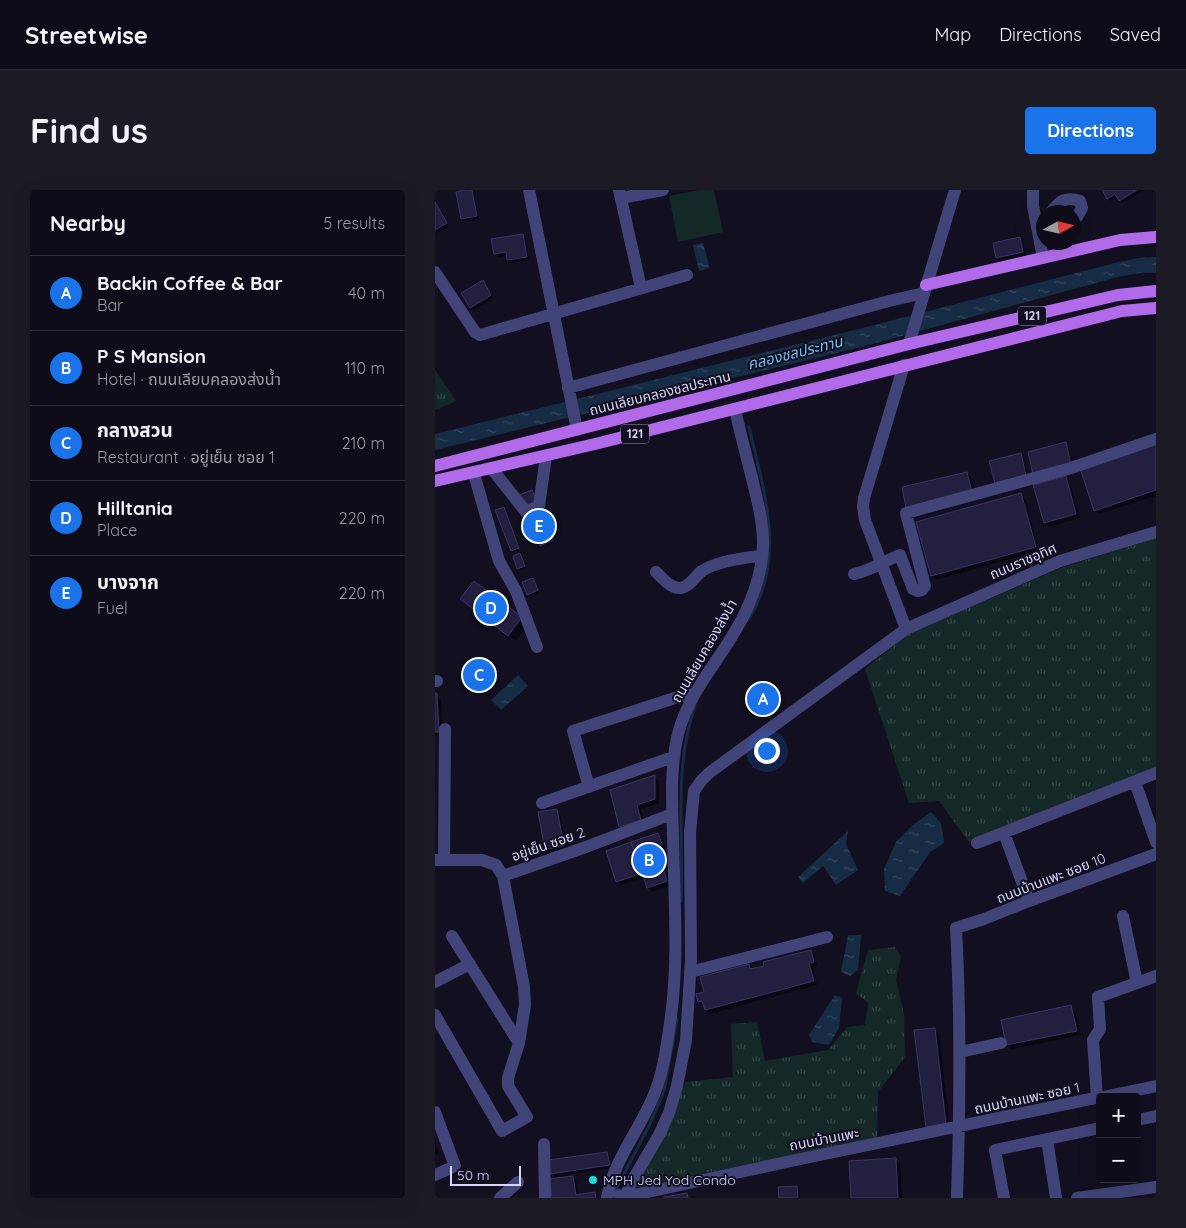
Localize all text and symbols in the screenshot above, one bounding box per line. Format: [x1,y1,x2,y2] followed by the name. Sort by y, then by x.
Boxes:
[25,20,148,50] text: Streetwise
[934,23,971,46] text: Map
[999,23,1082,46] text: Directions
[1110,23,1161,46] text: Saved
[1025,107,1156,154] button: Directions
[30,108,148,152] text: Find us
[1036,205,1081,250] north arrow
[50,210,126,236] text: Nearby
[324,213,385,233] text: 5 results
[97,271,283,295] text: Backin Coffee & Bar
[61,283,71,303] text: A
[348,283,385,303] text: 40 m
[97,295,123,315] text: Bar
[1018,306,1046,326] road number: 121
[745,331,845,373] water label: คลองชลประทาน
[97,344,206,368] text: P S Mansion
[61,358,71,378] text: B
[345,358,385,378] text: 110 m
[587,367,733,419] street label: ถนนเลียบคลองชลประทาน
[97,369,281,389] text: Hotel · ถนนเลียบคลองส่งน้ำ
[97,418,173,442] text: กลางสวน
[621,424,649,443] road number: 121
[61,433,71,453] text: C
[342,433,385,453] text: 210 m
[97,447,275,467] text: Restaurant · อยู่เย็น ซอย 1
[97,496,173,520] text: Hilltania
[523,507,555,545] pin: E
[60,508,72,528] text: D
[339,508,385,528] text: 220 m
[97,520,137,540] text: Place
[987,539,1059,583] street label: ถนนราชอุทิศ
[97,570,159,594] text: บางจาก
[61,583,71,603] text: E
[339,583,385,603] text: 220 m
[475,589,507,627] pin: D
[666,596,741,706] street label: ถนนเลียบคลองส่งน้ำ
[97,598,128,618] text: Fuel
[463,656,495,694] pin: C
[747,680,779,718] pin: A
[754,738,780,764] your location
[509,823,587,865] street label: อยู่เย็น ซอย 2
[633,841,665,879] pin: B
[994,849,1108,907] street label: ถนนบ้านแพะ ซอย 10
[973,1078,1081,1118] street label: ถนนบ้านแพะ ซอย 1
[1096,1093,1141,1183] map controls
[1096,1093,1141,1138] button: +
[788,1123,861,1155] street label: ถนนบ้านแพะ
[1096,1138,1141,1183] button: −
[450,1163,521,1186] scale bar
[457,1166,490,1184] text: 50 m
[603,1171,736,1189] place label: MPH Jed Yod Condo
[587,1174,599,1186] marker: MPH Jed Yod Condo

